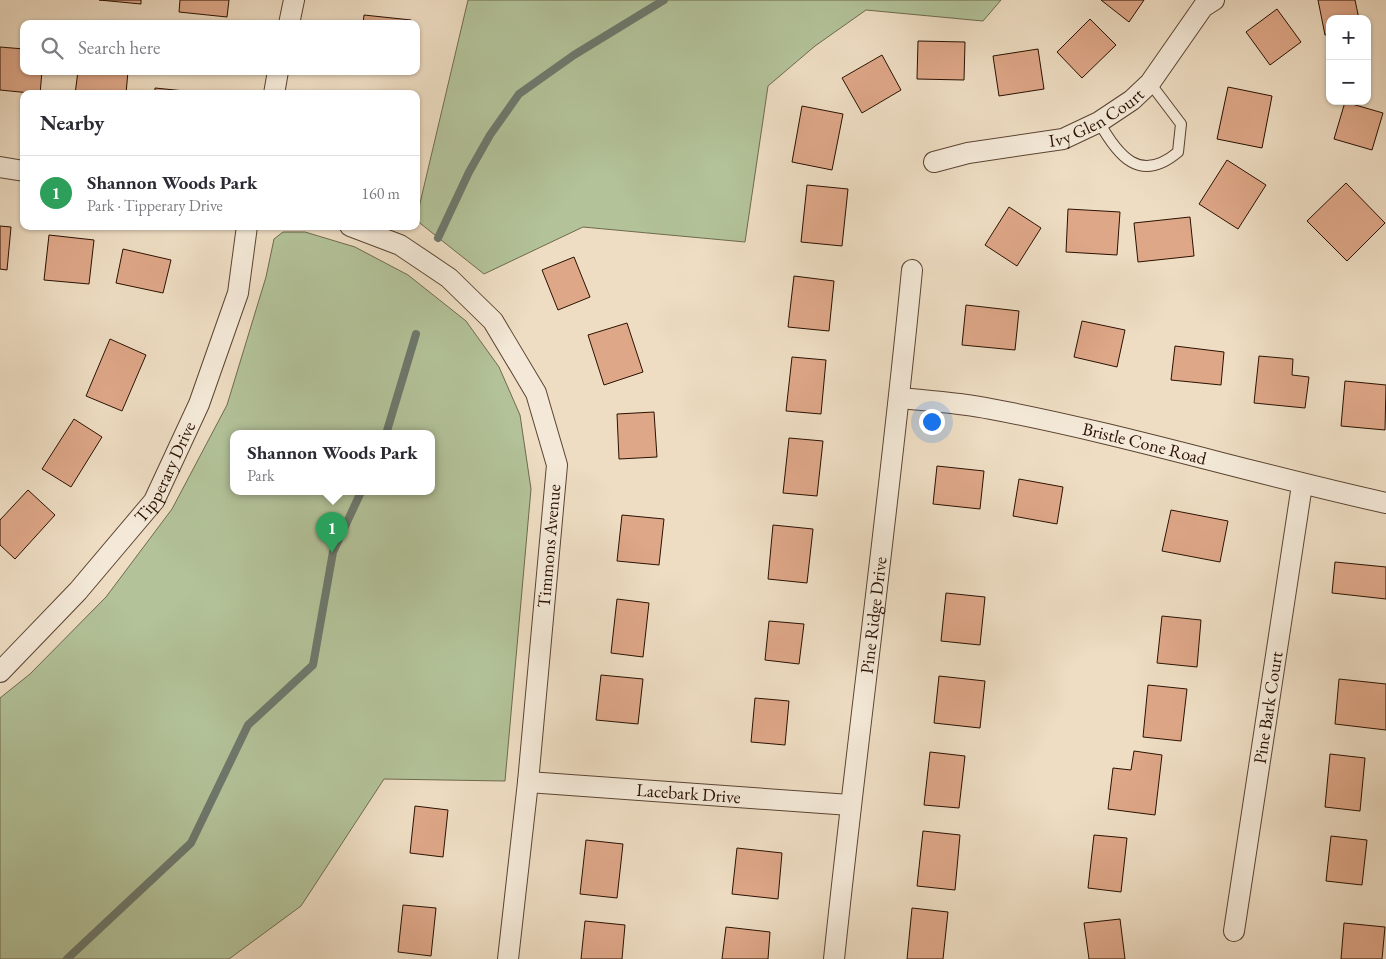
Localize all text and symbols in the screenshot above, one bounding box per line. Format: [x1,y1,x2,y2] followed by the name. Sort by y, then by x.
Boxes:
[1326,15,1371,105] map controls
[1326,15,1371,60] button: +
[20,20,420,75] search box
[38,34,66,62] icon: search
[78,35,160,60] text: Search here
[1326,60,1371,105] button: −
[1047,83,1149,152] street label: Ivy Glen Court
[40,109,104,136] text: Nearby
[87,170,257,195] text: Shannon Woods Park
[52,183,60,204] text: 1
[361,183,400,204] text: 160 m
[87,195,223,216] text: Park · Tipperary Drive
[919,409,945,435] your location
[1080,417,1210,470] street label: Bristle Cone Road
[129,418,200,527] street label: Tipperary Drive
[230,430,435,495] popup
[247,440,418,465] text: Shannon Woods Park
[247,465,275,486] text: Park
[532,483,565,609] street label: Timmons Avenue
[316,512,348,553] pin: 1
[855,555,892,675] street label: Pine Ridge Drive
[1248,649,1288,765] street label: Pine Bark Court
[636,778,742,808] street label: Lacebark Drive

